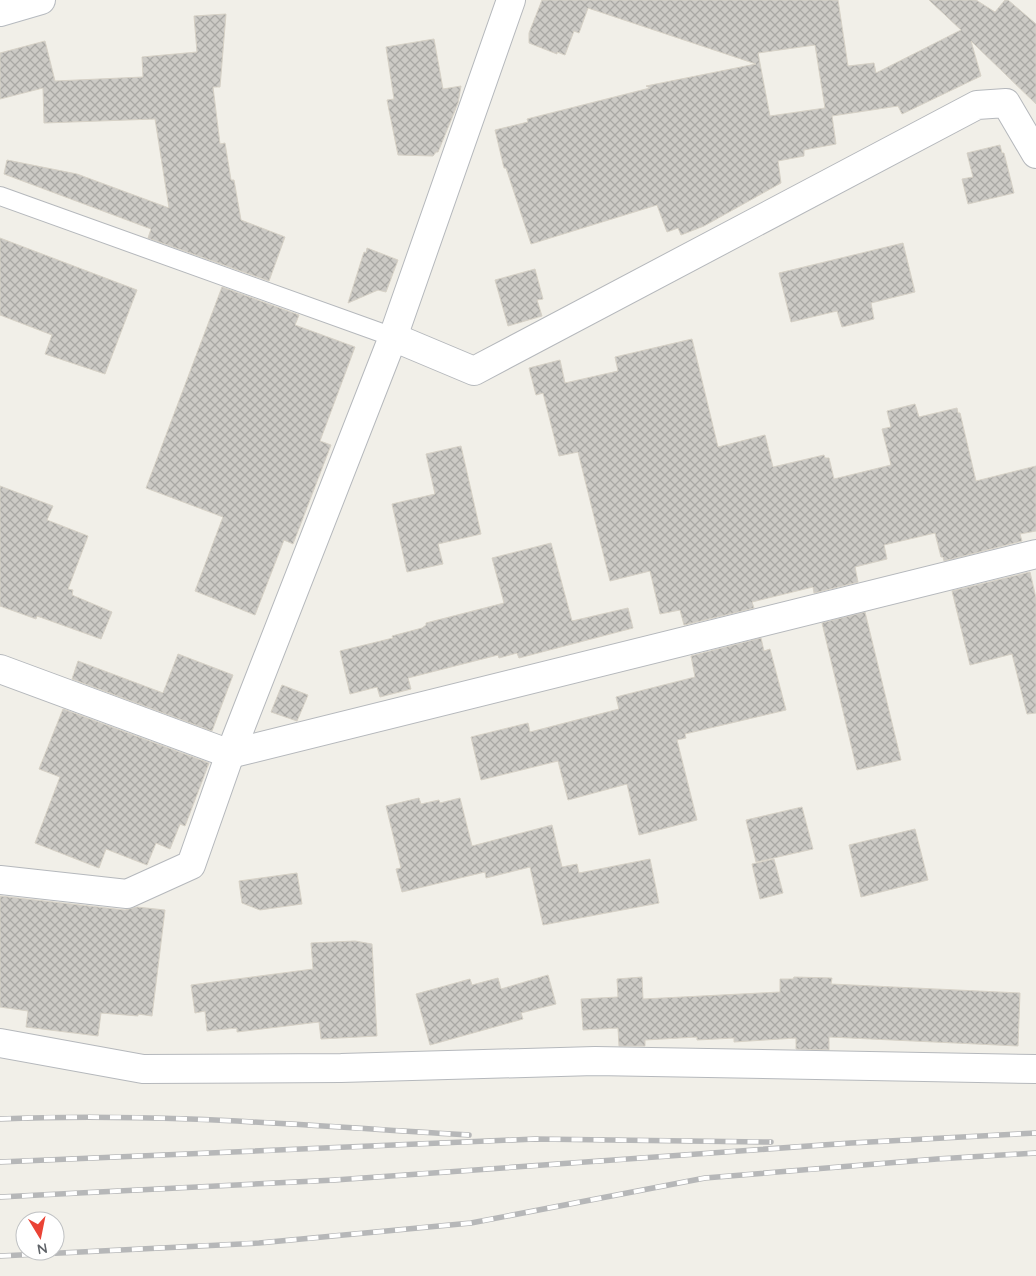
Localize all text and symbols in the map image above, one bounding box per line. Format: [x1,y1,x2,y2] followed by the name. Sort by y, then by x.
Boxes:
[15,1211,65,1261] north arrow
[36,1239,49,1259] text: N

